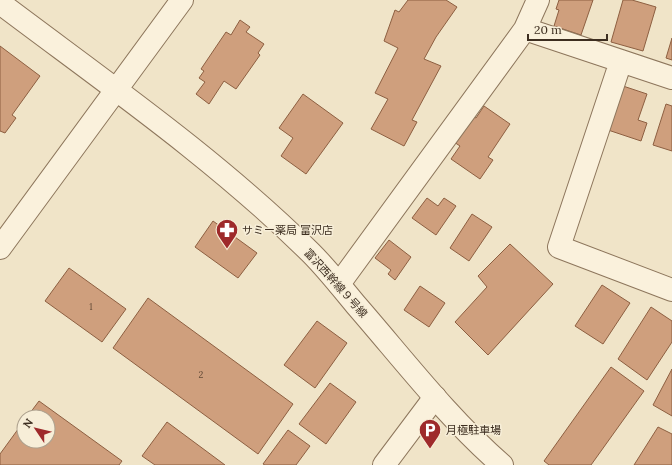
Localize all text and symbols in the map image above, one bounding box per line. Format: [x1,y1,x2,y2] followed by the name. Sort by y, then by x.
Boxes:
[528,16,607,42] scale bar
[534,22,562,37] text: 20 m
[214,217,240,250] pharmacy icon: サミー薬局 富沢店
[242,223,333,237] place label: サミー薬局 富沢店
[301,246,371,320] street label: 富沢西幹線９号線
[89,301,93,312] house number: 1
[199,369,204,380] house number: 2
[16,409,56,449] north arrow
[20,415,36,431] text: N
[417,417,443,450] parking icon: 月極駐車場
[446,423,501,437] place label: 月極駐車場

